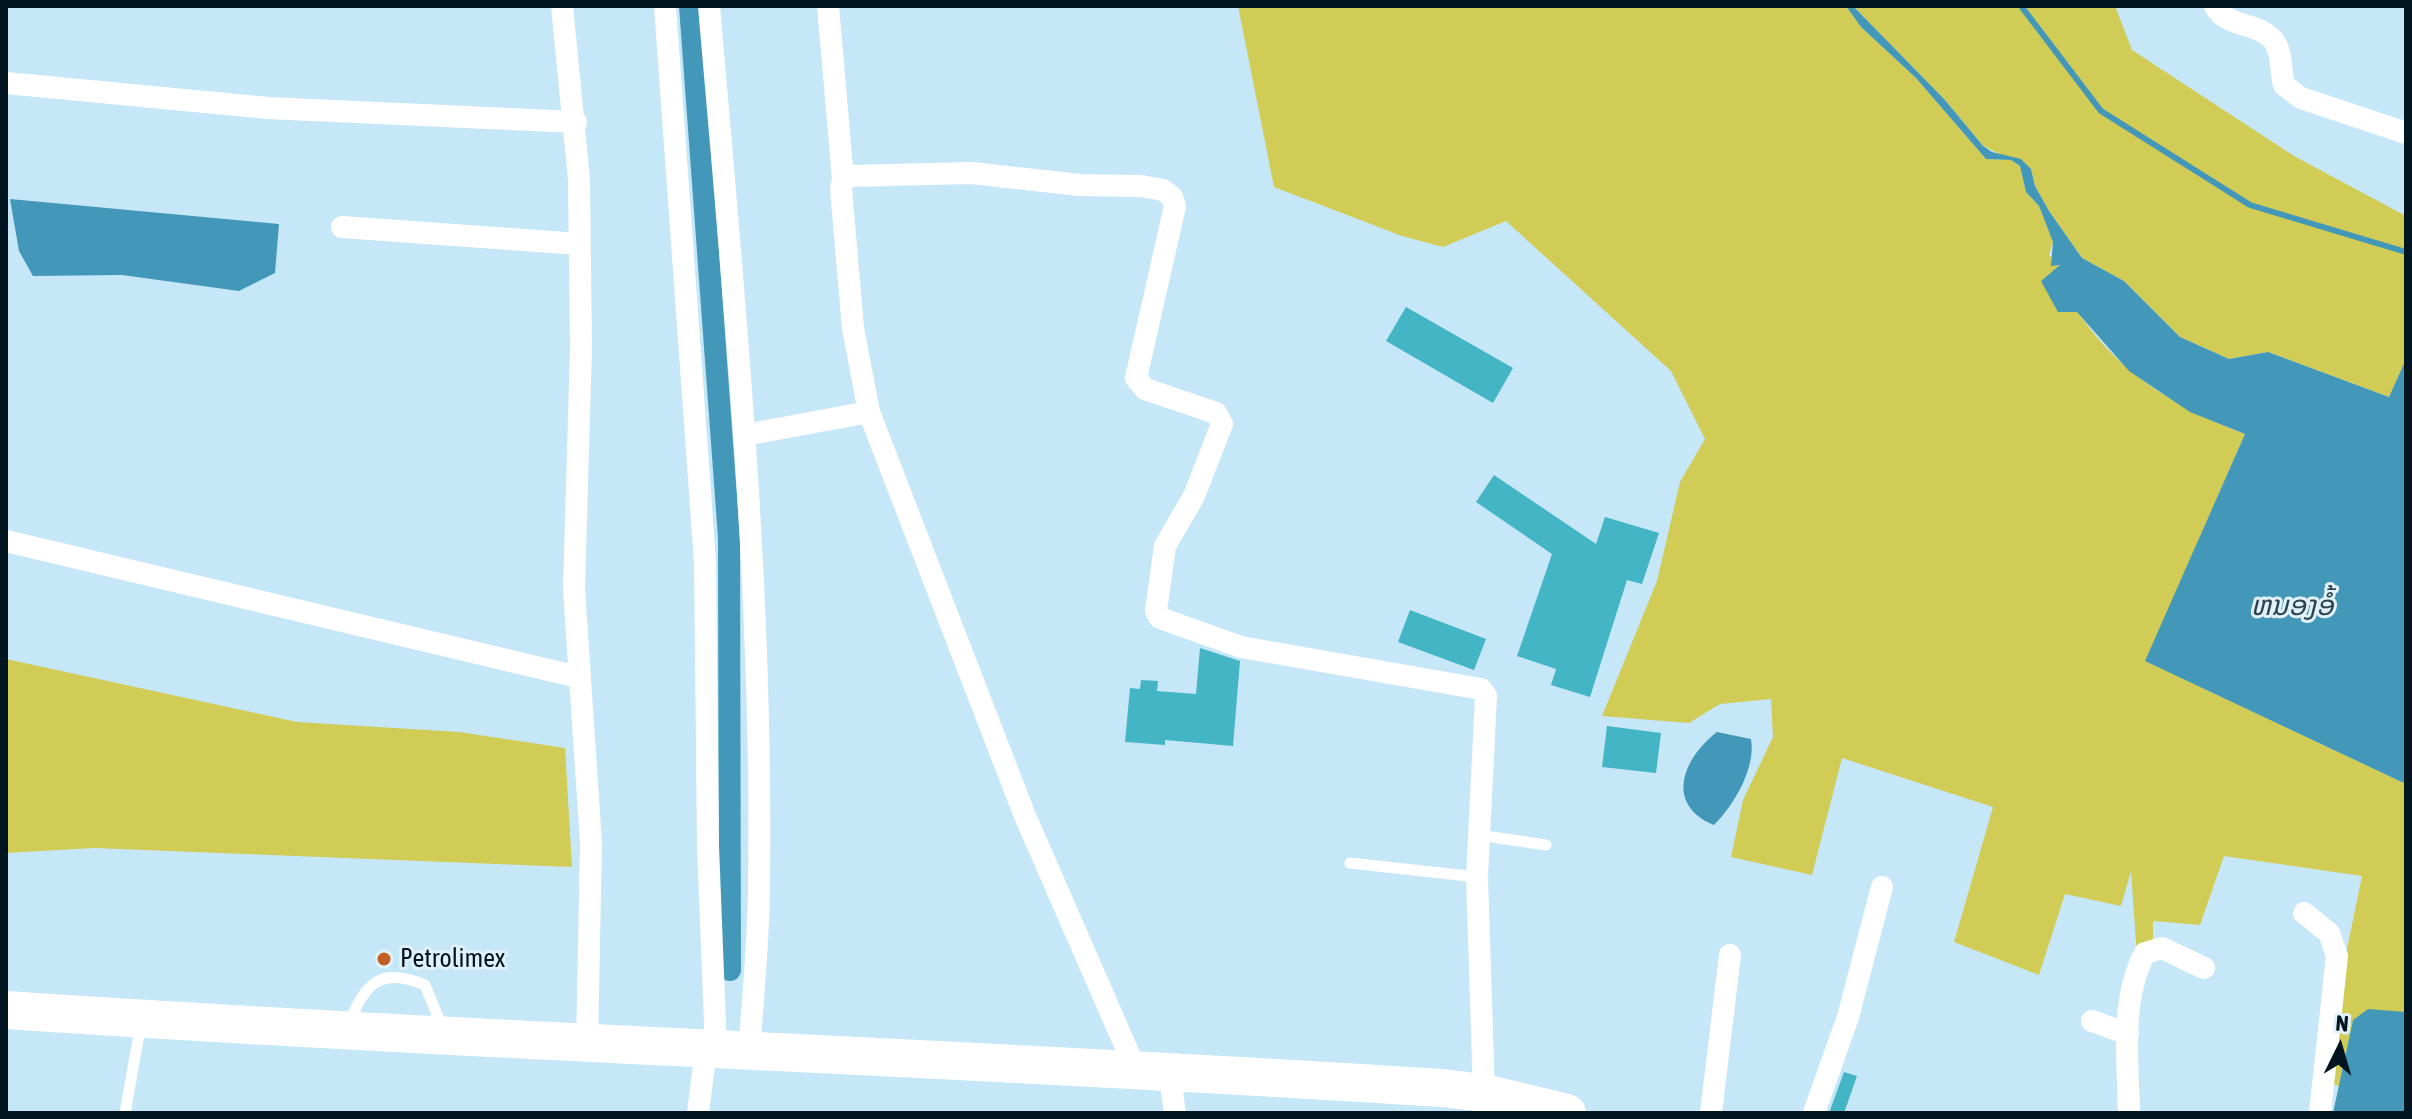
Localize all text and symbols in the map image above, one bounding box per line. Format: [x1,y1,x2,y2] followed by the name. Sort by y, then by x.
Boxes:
[2251,589,2333,623] water label: ຫນອງອໍ້
[400,943,505,975] place label: Petrolimex
[375,950,393,968] marker: Petrolimex
[2300,1007,2380,1087] north arrow
[2334,1010,2350,1037] text: N

